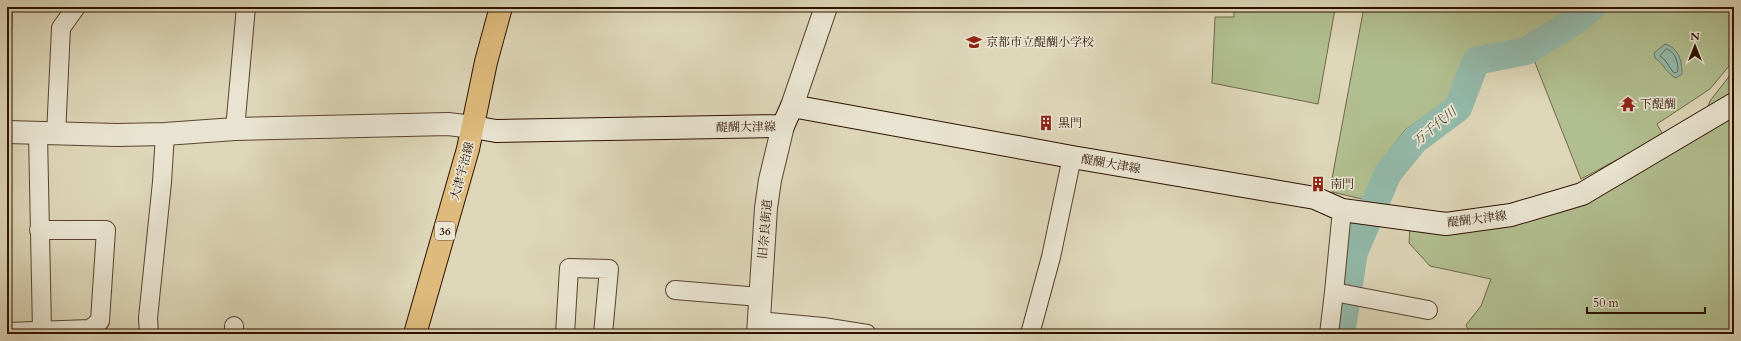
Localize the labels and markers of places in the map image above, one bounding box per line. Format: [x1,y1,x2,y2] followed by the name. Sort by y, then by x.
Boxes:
[965,33,983,51] school or university icon: 京都市立醍醐小学校
[986,34,1094,50] place label: 京都市立醍醐小学校
[1619,95,1637,113] temple icon: 下醍醐
[1640,96,1676,112] place label: 下醍醐
[1037,114,1055,132] building icon: 黒門
[1058,115,1082,131] place label: 黒門
[1309,175,1327,193] building icon: 南門
[1330,176,1354,192] place label: 南門

